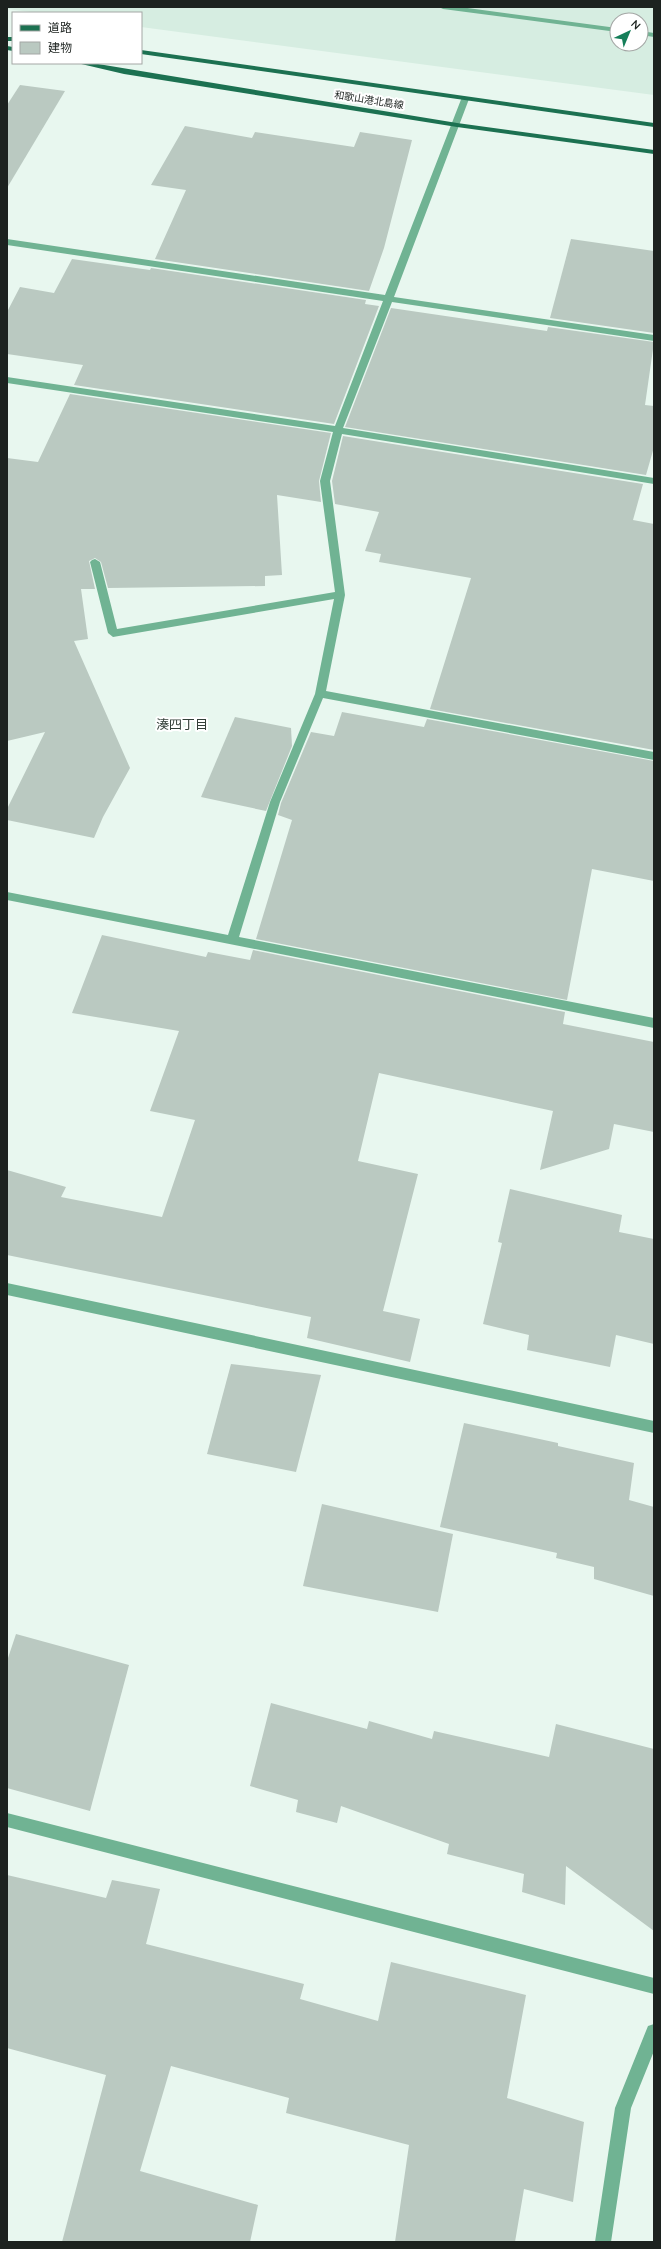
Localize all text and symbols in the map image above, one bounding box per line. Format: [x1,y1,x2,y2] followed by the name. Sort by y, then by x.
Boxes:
[12,12,142,64] legend
[609,12,649,52] north arrow
[628,17,644,33] text: N
[48,20,72,35] text: 道路
[48,40,72,55] text: 建物
[333,88,405,112] street label: 和歌山港北島線
[156,716,208,732] district label: 湊四丁目

